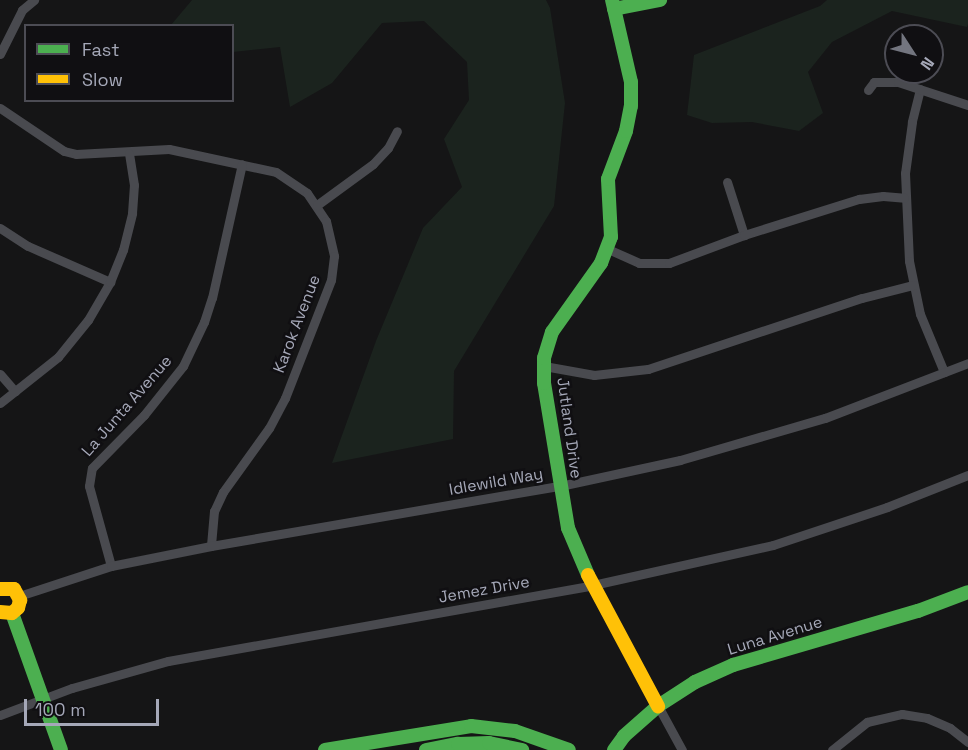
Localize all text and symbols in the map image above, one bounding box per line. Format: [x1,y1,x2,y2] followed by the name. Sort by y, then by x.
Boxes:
[24,24,234,102] legend
[884,24,944,84] north arrow
[82,38,119,61] text: Fast
[916,53,939,74] text: N
[82,68,123,91] text: Slow
[269,272,325,376] street label: Karok Avenue
[78,352,176,460] street label: La Junta Avenue
[552,376,586,480] street label: Jutland Drive
[447,464,545,500] street label: Idlewild Way
[437,573,531,607] street label: Jemez Drive
[725,612,825,660] street label: Luna Avenue
[27,687,162,725] scale bar
[35,698,86,721] text: 100 m

